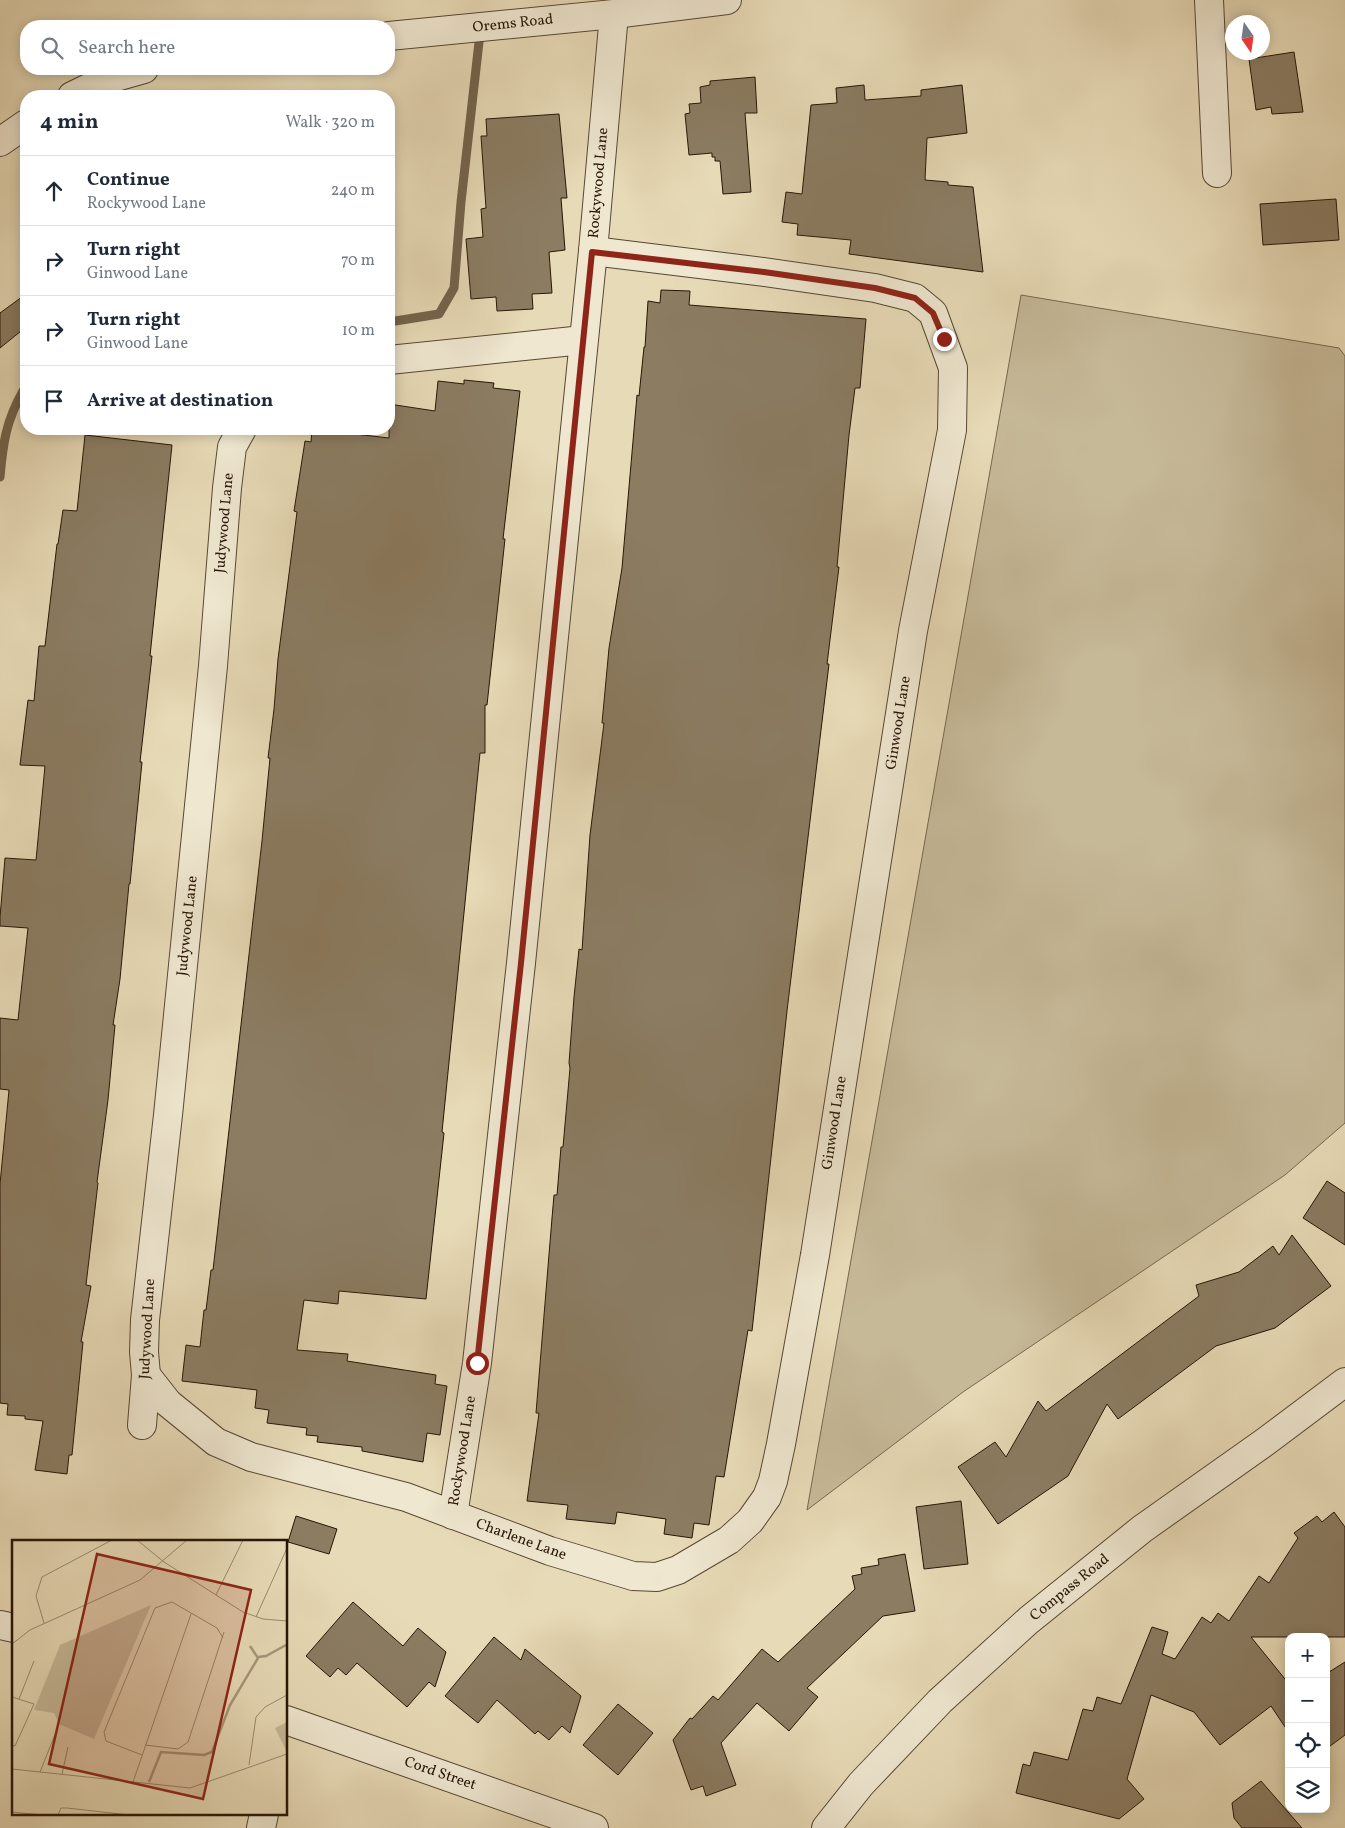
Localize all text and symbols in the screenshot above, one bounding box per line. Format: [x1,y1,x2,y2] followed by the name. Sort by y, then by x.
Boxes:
[472,9,554,39] street label: Orems Road
[1225,15,1270,60] north arrow
[20,20,395,75] search box
[38,34,66,62] icon: search
[78,35,175,61] text: Search here
[40,108,99,137] text: 4 min
[285,112,375,134] text: Walk · 320 m
[584,127,614,239] street label: Rockywood Lane
[87,167,170,193] text: Continue
[40,177,68,205] icon: ahead
[331,180,375,202] text: 240 m
[87,193,206,215] text: Rockywood Lane
[87,237,180,263] text: Turn right
[40,247,68,275] icon: right
[341,250,375,272] text: 70 m
[87,263,188,285] text: Ginwood Lane
[87,307,180,333] text: Turn right
[40,317,68,345] icon: right
[342,320,375,342] text: 10 m
[933,328,956,351] route end
[87,333,188,355] text: Ginwood Lane
[40,387,68,415] icon: arrive
[87,388,273,414] text: Arrive at destination
[210,472,240,574] street label: Judywood Lane
[881,675,917,771] street label: Ginwood Lane
[172,875,204,977] street label: Judywood Lane
[817,1075,853,1171] street label: Ginwood Lane
[135,1278,161,1380] street label: Judywood Lane
[466,1352,489,1375] route start
[444,1394,482,1508] street label: Rockywood Lane
[473,1514,569,1566] street label: Charlene Lane
[12,1540,288,1816] inset map
[1026,1549,1114,1627] street label: Compass Road
[1285,1633,1330,1813] map controls
[1285,1633,1330,1678] button: +
[1285,1678,1330,1723] button: −
[1285,1723,1330,1768] button: locate
[401,1752,479,1796] street label: Cord Street
[1285,1768,1330,1813] button: layers

